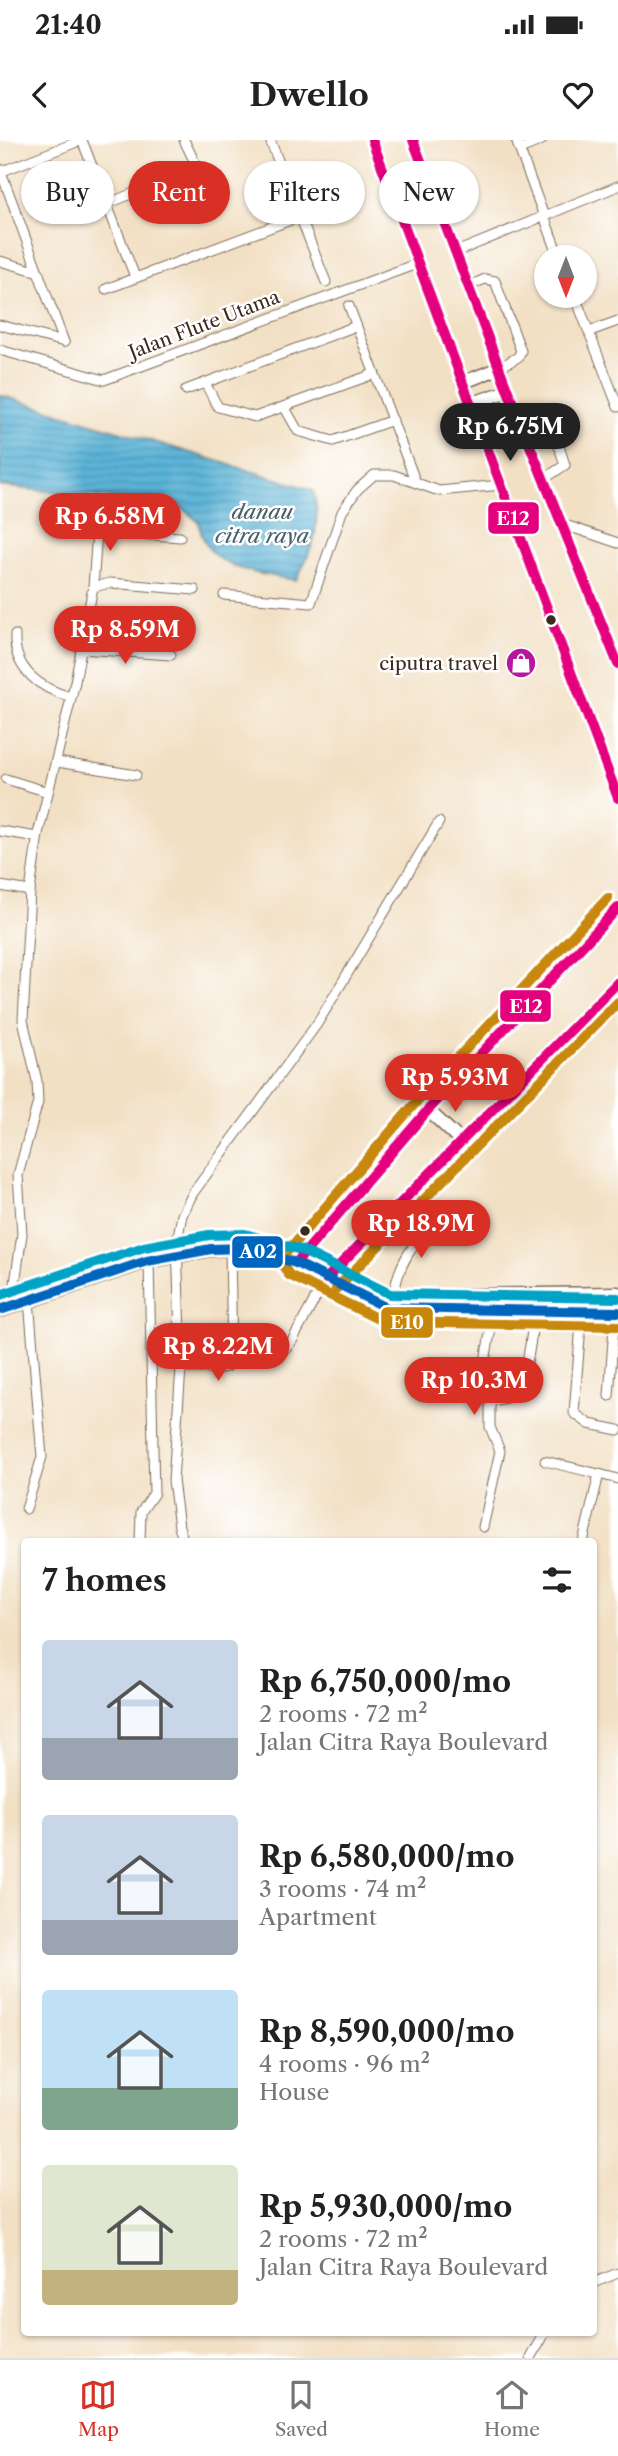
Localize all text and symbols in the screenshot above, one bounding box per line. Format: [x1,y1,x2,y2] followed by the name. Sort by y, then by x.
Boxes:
[35,9,102,41] text: 21:40
[249,75,369,114] text: Dwello
[21,76,59,114] icon: back
[559,76,597,114] icon: heart
[21,161,114,224] chip: Buy
[128,161,230,224] chip: Rent
[244,161,365,224] chip: Filters
[379,161,479,224] chip: New
[534,245,597,308] north arrow
[534,245,597,308] map controls
[123,285,283,365] street label: Jalan Flute Utama
[438,404,582,463] pin: Rp 6.75M
[456,412,564,440] text: Rp 6.75M
[38,494,182,553] pin: Rp 6.58M
[215,499,309,548] water label: danau citra raya
[487,501,540,535] line badge: E12
[55,502,165,530] text: Rp 6.58M
[496,507,530,530] text: E12
[53,606,197,666] pin: Rp 8.59M
[544,613,558,627] unlabelled marker
[70,615,180,643] text: Rp 8.59M
[504,646,538,680] shop icon: ciputra travel
[379,652,498,675] place label: ciputra travel
[499,989,552,1023] line badge: E12
[509,995,543,1018] text: E12
[383,1054,527,1114] pin: Rp 5.93M
[401,1063,509,1091] text: Rp 5.93M
[349,1200,493,1260] pin: Rp 18.9M
[367,1209,475,1237] text: Rp 18.9M
[298,1224,312,1238] unlabelled marker
[231,1235,284,1269] line badge: A02
[238,1240,277,1263] text: A02
[380,1306,434,1339] line badge: E10
[390,1311,424,1334] text: E10
[146,1324,290,1383] pin: Rp 8.22M
[163,1332,274,1360] text: Rp 8.22M
[402,1358,546,1417] pin: Rp 10.3M
[420,1366,528,1394] text: Rp 10.3M
[538,1561,576,1599] icon: filters
[42,1562,167,1599] text: 7 homes
[259,1663,511,1700] text: Rp 6,750,000/mo
[98,1668,182,1752] icon: home
[259,1700,428,1728] text: 2 rooms · 72 m²
[259,1728,548,1756] text: Jalan Citra Raya Boulevard
[259,1838,515,1875] text: Rp 6,580,000/mo
[98,1843,182,1927] icon: home
[259,1875,426,1903] text: 3 rooms · 74 m²
[259,1903,377,1931] text: Apartment
[259,2013,515,2050] text: Rp 8,590,000/mo
[98,2018,182,2102] icon: home
[259,2050,430,2078] text: 4 rooms · 96 m²
[259,2078,329,2106] text: House
[259,2188,512,2225] text: Rp 5,930,000/mo
[98,2193,182,2277] icon: home
[259,2225,428,2253] text: 2 rooms · 72 m²
[259,2253,548,2281] text: Jalan Citra Raya Boulevard
[78,2376,119,2441] tab: Map
[275,2376,328,2441] tab: Saved
[484,2376,540,2441] tab: Home

